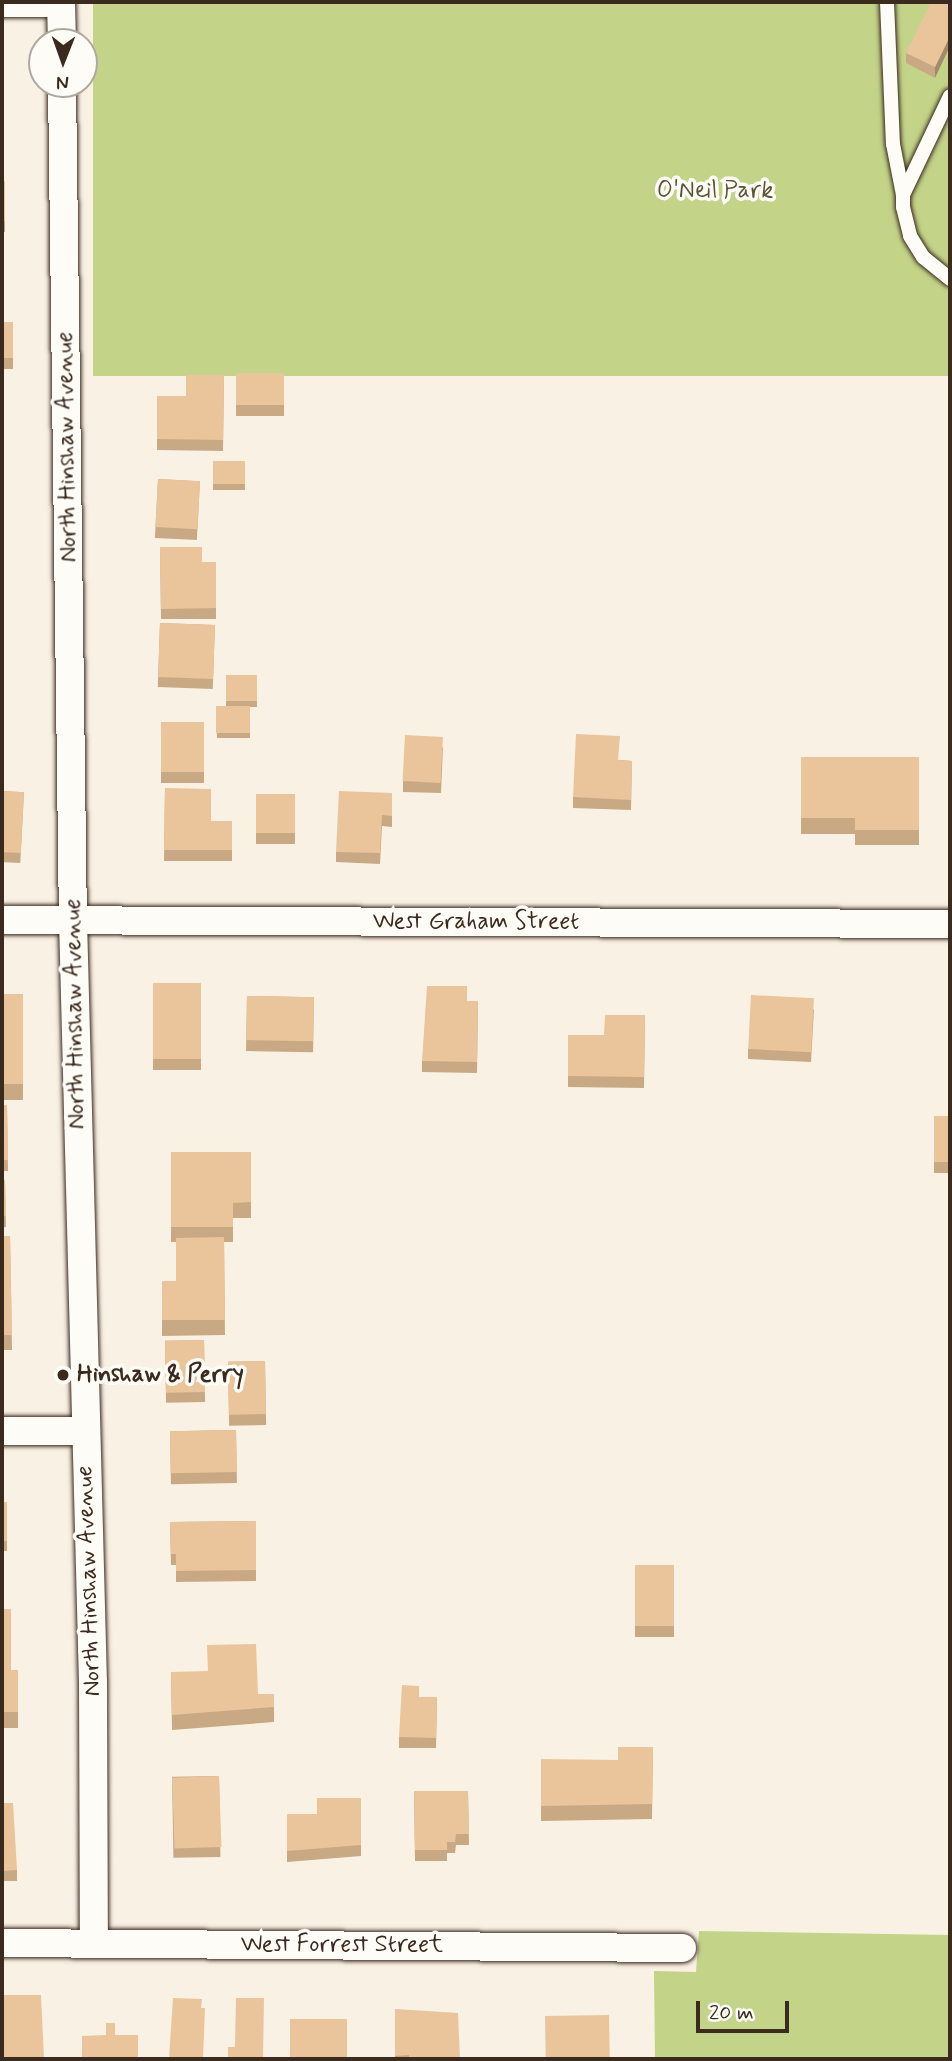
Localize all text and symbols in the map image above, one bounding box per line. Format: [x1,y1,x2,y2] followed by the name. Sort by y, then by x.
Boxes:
[28,28,98,98] north arrow
[56,70,69,95] text: N
[658,177,772,205] park label: O'Neil Park
[51,333,83,561] street label: North Hinshaw Avenue
[59,900,91,1128] street label: North Hinshaw Avenue
[371,908,581,936] street label: West Graham Street
[77,1361,244,1389] place label: Hinshaw & Perry
[55,1367,71,1383] marker: Hinshaw & Perry
[71,1467,107,1695] street label: North Hinshaw Avenue
[241,1931,443,1959] street label: West Forrest Street
[700,1988,793,2032] scale bar
[709,1999,754,2027] text: 20 m

